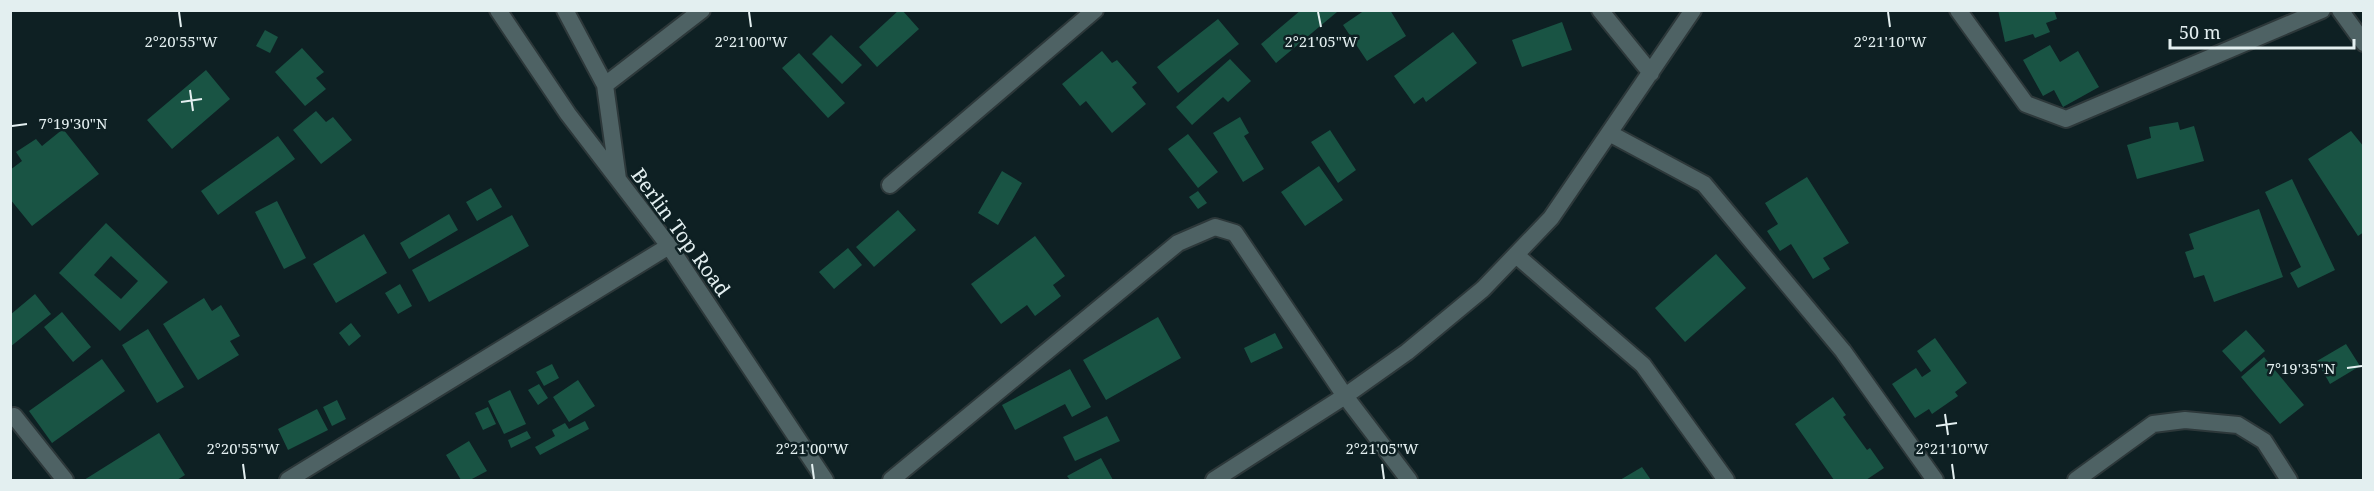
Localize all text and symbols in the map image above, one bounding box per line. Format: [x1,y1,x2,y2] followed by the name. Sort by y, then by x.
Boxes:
[2170,12,2354,50] scale bar
[2179,20,2221,44] text: 50 m
[144,31,218,51] text: 2°20'55"W
[714,31,788,51] text: 2°21'00"W
[1284,31,1358,51] text: 2°21'05"W
[1853,31,1927,51] text: 2°21'10"W
[39,113,108,133] text: 7°19'30"N
[625,162,737,302] street label: Berlin Top Road
[2267,358,2336,378] text: 7°19'35"N
[206,438,280,458] text: 2°20'55"W
[775,438,849,458] text: 2°21'00"W
[1345,438,1419,458] text: 2°21'05"W
[1915,438,1989,458] text: 2°21'10"W

